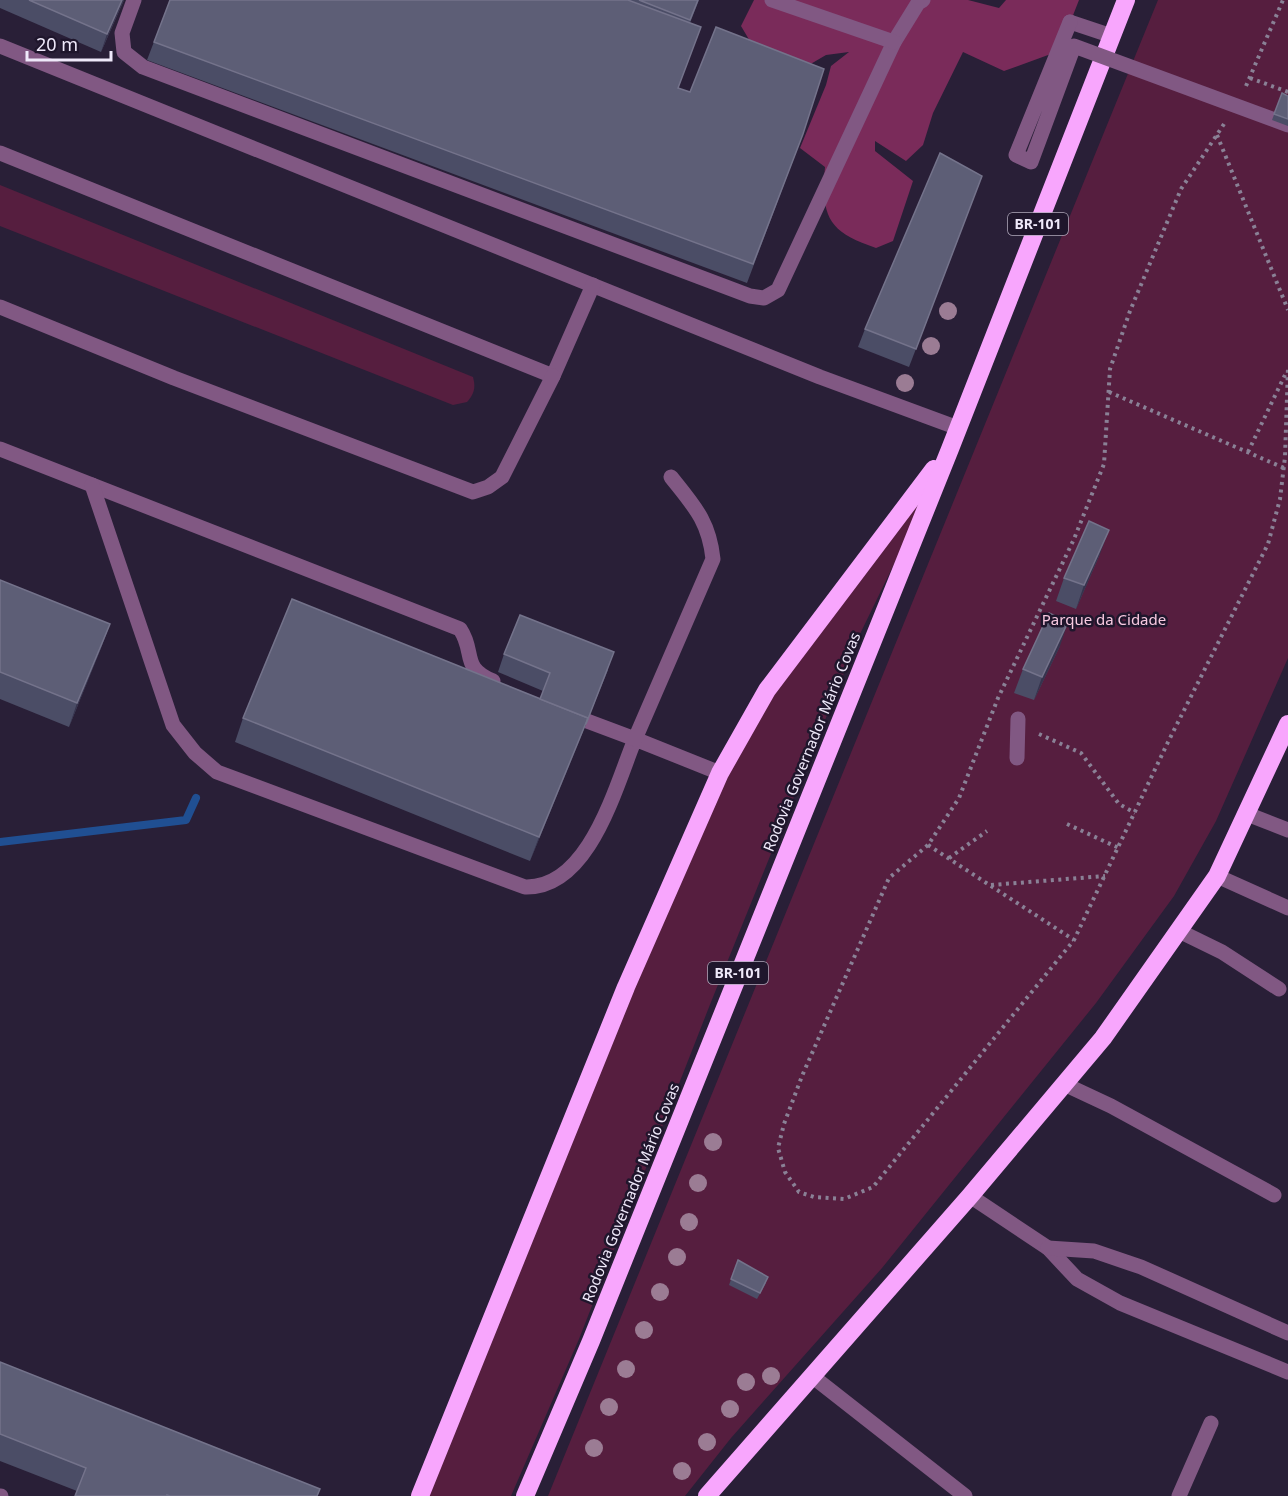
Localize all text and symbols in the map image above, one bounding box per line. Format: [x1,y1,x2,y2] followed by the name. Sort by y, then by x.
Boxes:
[27,24,111,62] scale bar
[36,32,78,56] text: 20 m
[1008,213,1068,235] road number: BR-101
[1042,609,1166,629] park label: Parque da Cidade
[758,629,864,854] street label: Rodovia Governador Mário Covas
[708,962,768,984] road number: BR-101
[577,1080,683,1305] street label: Rodovia Governador Mário Covas

